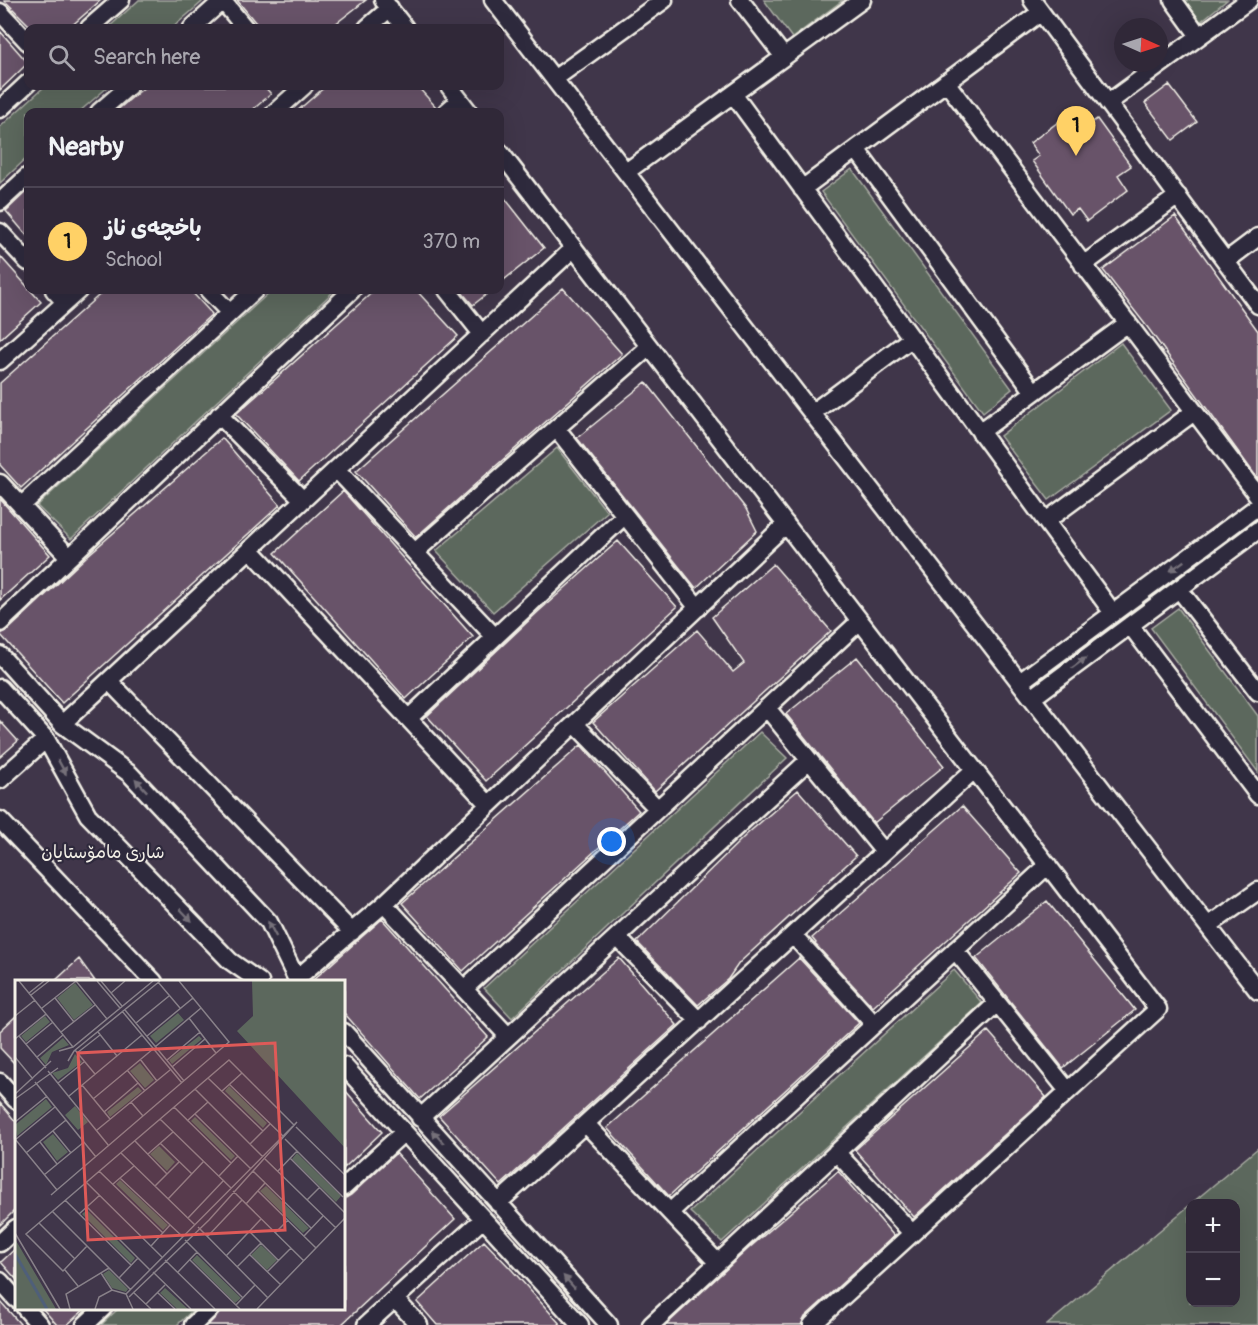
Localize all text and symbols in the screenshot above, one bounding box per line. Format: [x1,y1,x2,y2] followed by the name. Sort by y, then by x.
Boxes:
[1114,18,1168,72] north arrow
[24,24,504,90] search box
[45,41,78,74] icon: search
[93,43,200,71] text: Search here
[1056,106,1096,156] pin: 1
[48,131,124,163] text: Nearby
[105,214,202,242] text: باخچەی ناز
[64,229,71,254] text: 1
[423,229,480,254] text: 370 m
[105,247,162,272] text: School
[1170,559,1185,571] one-way arrow
[1071,657,1086,669] one-way arrow
[56,759,67,775] one-way arrow
[134,778,148,793] one-way arrow
[597,827,626,856] your location
[41,841,165,864] district label: شاری مامۆستایان
[178,908,192,922] one-way arrow
[267,921,277,938] one-way arrow
[15,980,345,1310] inset map
[431,1130,445,1145] one-way arrow
[1186,1199,1240,1307] map controls
[1186,1199,1240,1253] button: +
[1186,1253,1240,1307] button: −
[562,1274,576,1289] one-way arrow

